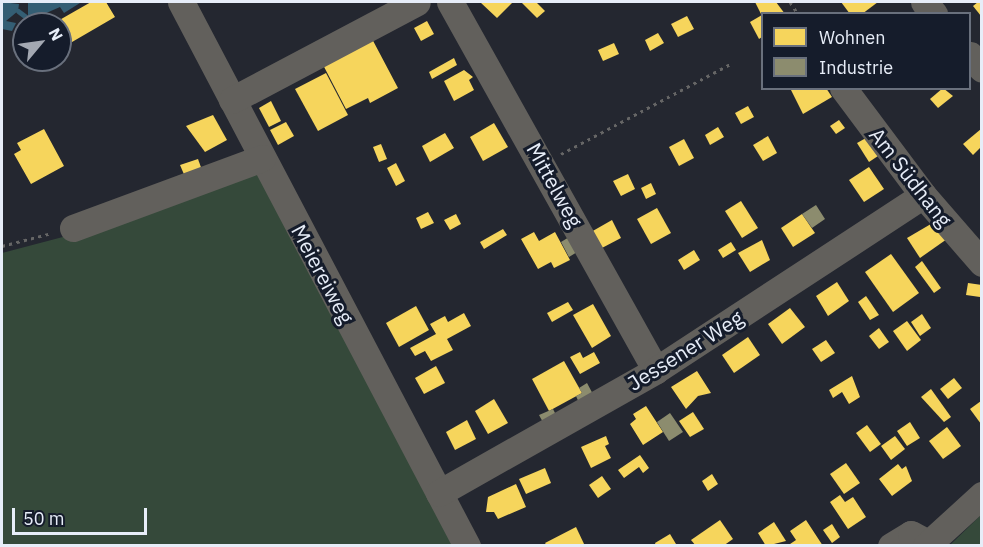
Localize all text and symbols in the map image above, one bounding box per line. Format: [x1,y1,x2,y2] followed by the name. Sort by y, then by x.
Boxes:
[12,12,72,72] north arrow
[761,12,971,90] legend
[44,24,68,44] text: N
[819,26,885,49] text: Wohnen
[819,56,893,79] text: Industrie
[864,122,958,232] street label: Am Südhang
[522,138,588,232] street label: Mittelweg
[286,220,360,328] street label: Meiereiweg
[623,305,747,395] street label: Jessener Weg
[15,496,150,534] scale bar
[23,507,65,530] text: 50 m

